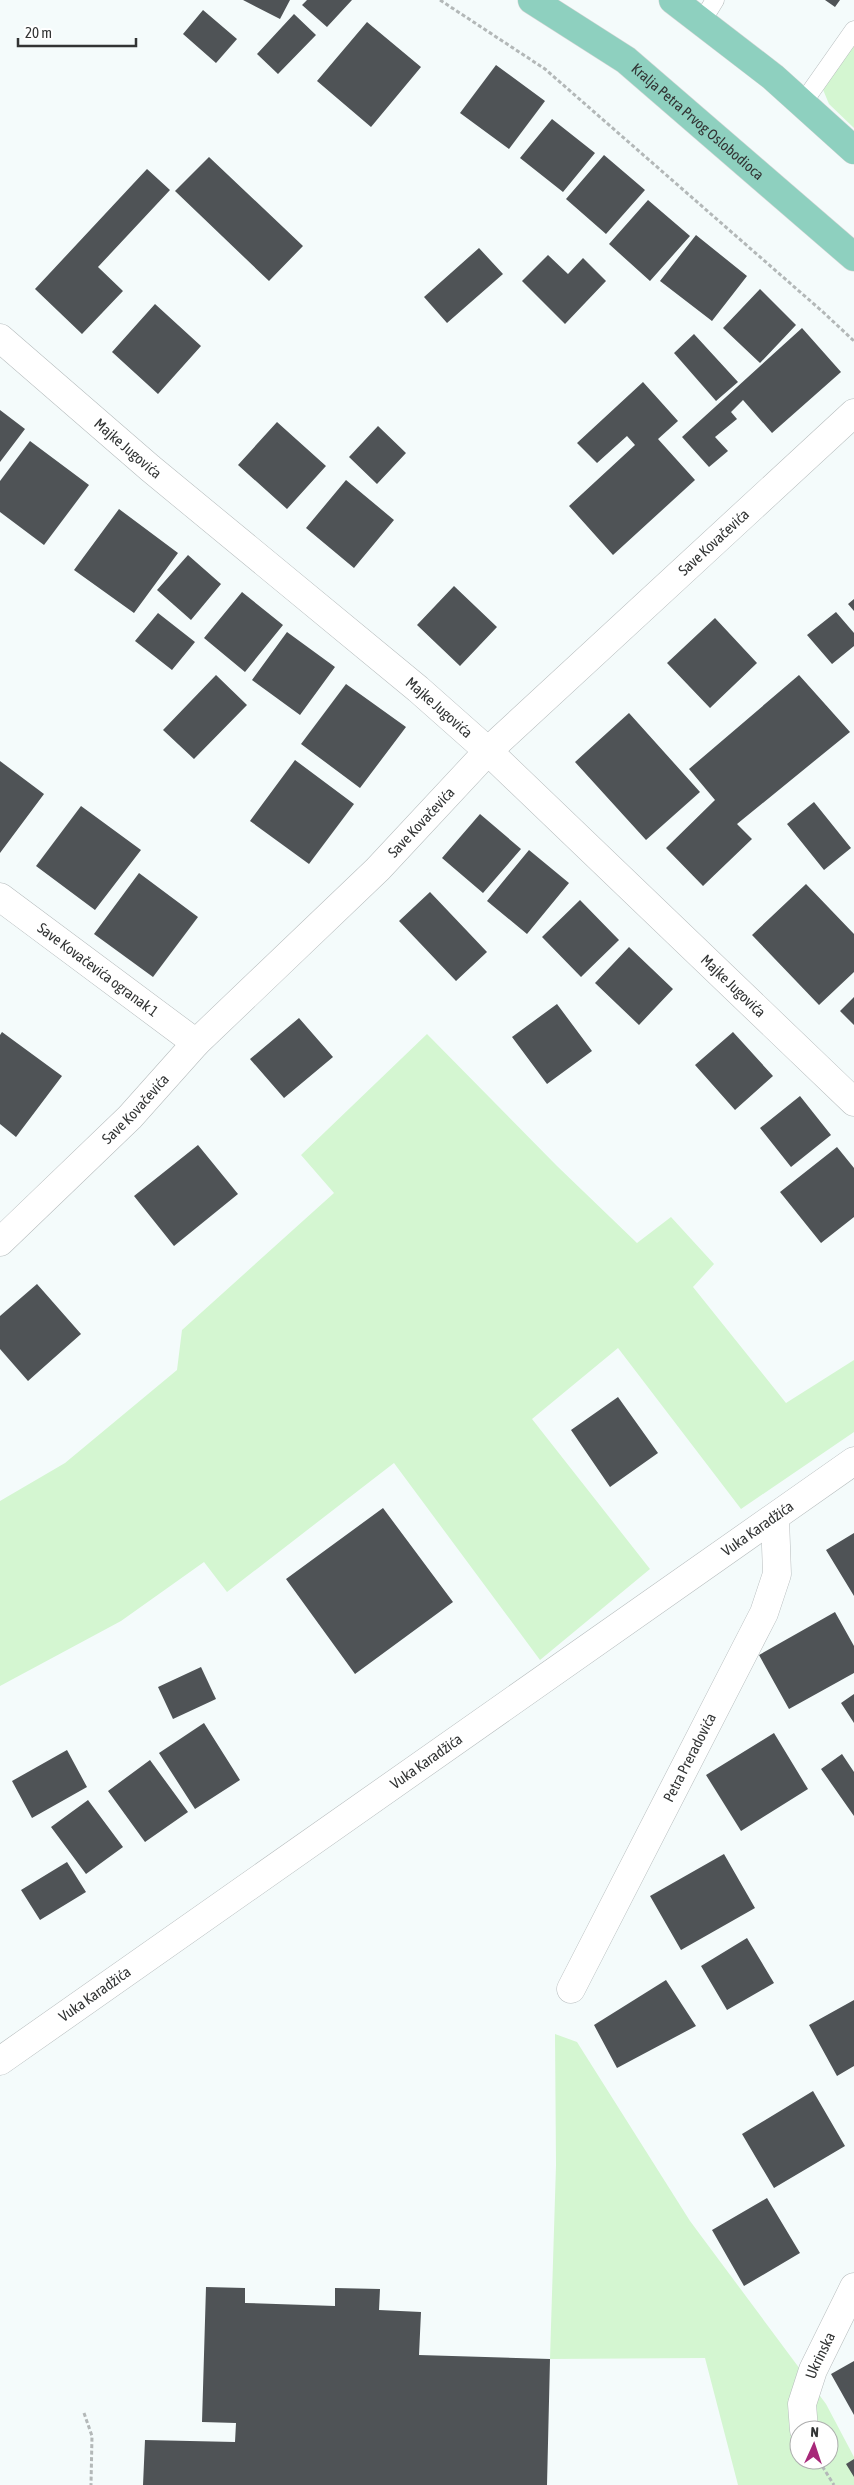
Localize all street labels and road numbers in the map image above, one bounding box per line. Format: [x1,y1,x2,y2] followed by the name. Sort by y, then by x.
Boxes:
[628,60,767,183] street label: Kralja Petra Prvog Oslobodioca
[91,415,165,482] street label: Majke Jugovića
[675,505,752,579] street label: Save Kovačevića
[403,674,476,741] street label: Majke Jugovića
[384,783,458,861] street label: Save Kovačevića
[34,919,162,1020] street label: Save Kovačevića ogranak 1
[698,951,769,1021] street label: Majke Jugovića
[98,1070,172,1147] street label: Save Kovačevića
[718,1497,797,1559] street label: Vuka Karadžića
[659,1710,719,1805] street label: Petra Preradovića
[387,1730,465,1792] street label: Vuka Karadžića
[55,1963,134,2025] street label: Vuka Karadžića
[802,2329,838,2381] street label: Ukrinska

